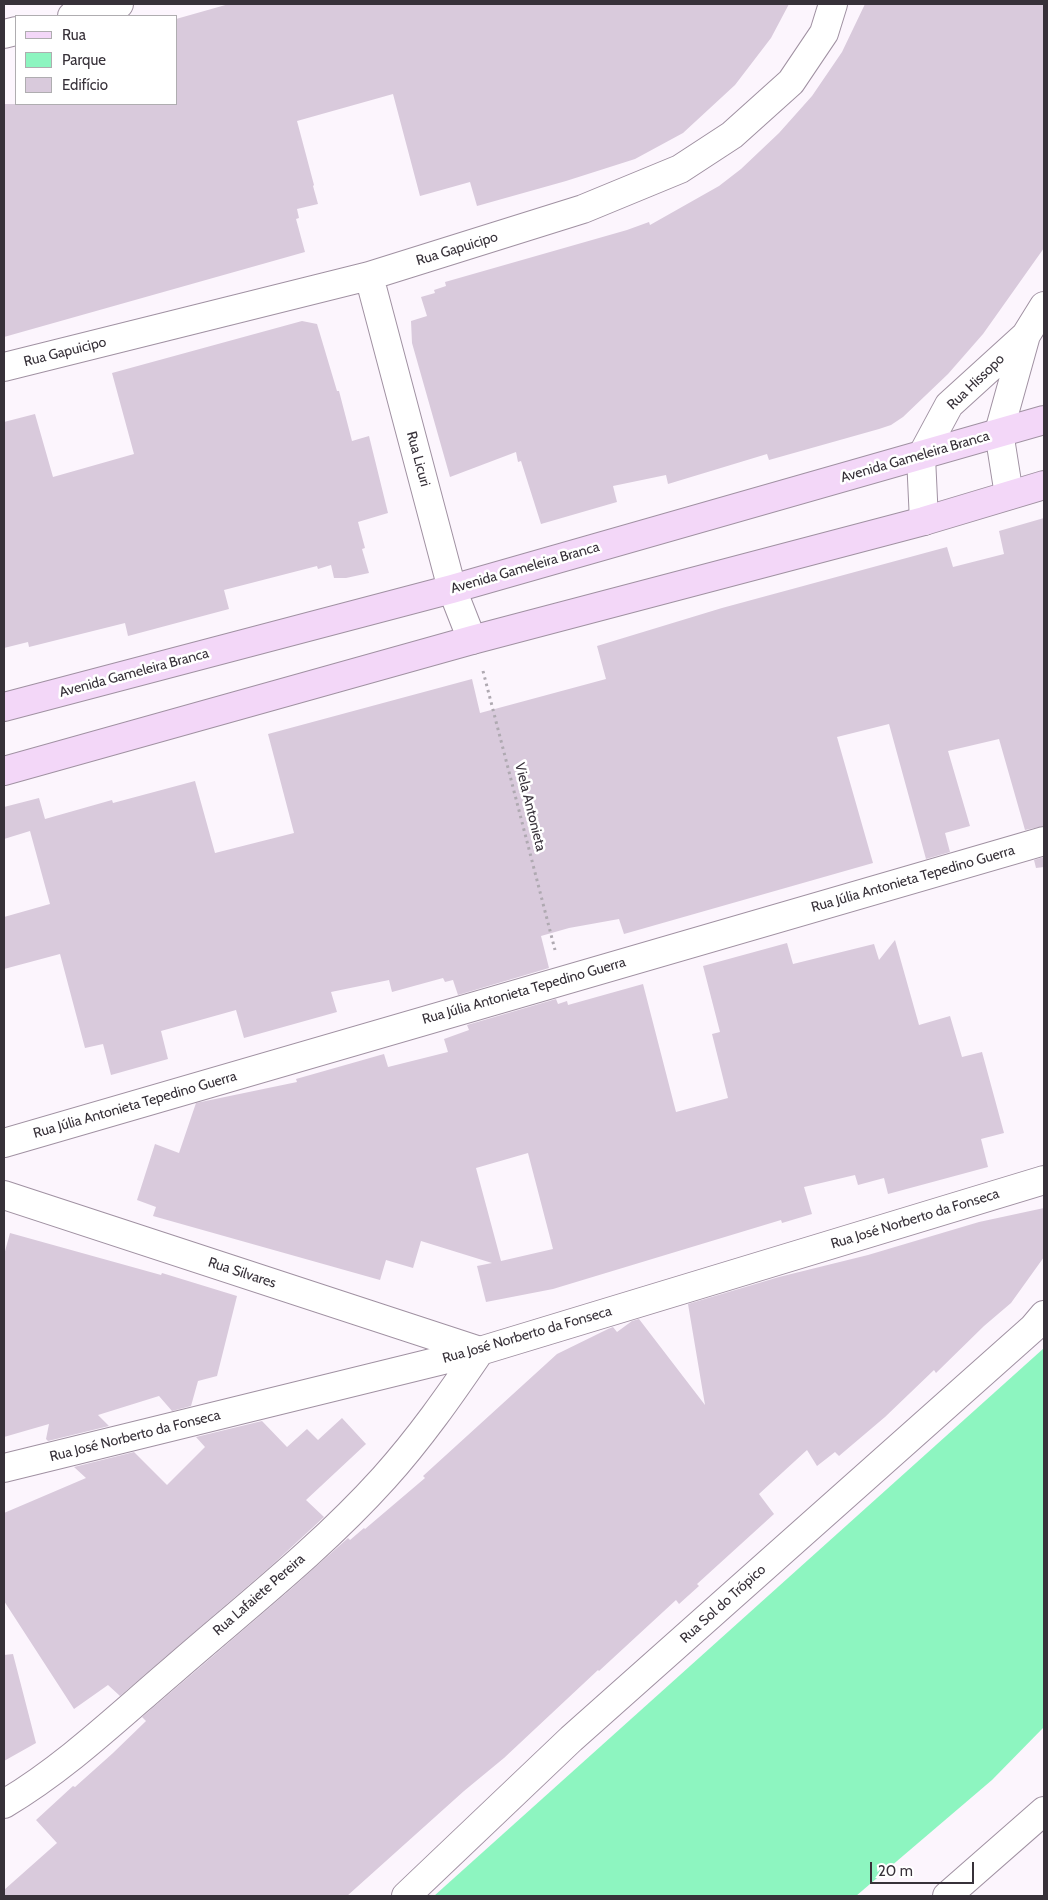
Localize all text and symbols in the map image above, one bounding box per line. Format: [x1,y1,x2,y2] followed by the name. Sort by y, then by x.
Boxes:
[15,15,178,105] legend
[62,26,86,44] text: Rua
[62,51,106,69] text: Parque
[62,76,108,94] text: Edifício
[414,229,500,269] street label: Rua Gapuicipo
[22,334,108,370] street label: Rua Gapuicipo
[944,351,1008,413] street label: Rua Hissopo
[839,428,991,486] street label: Avenida Gameleira Branca
[403,430,433,488] street label: Rua Licuri
[449,539,601,597] street label: Avenida Gameleira Branca
[58,645,210,701] street label: Avenida Gameleira Branca
[511,761,549,853] street label: Viela Antonieta
[809,842,1017,916] street label: Rua Júlia Antonieta Tepedino Guerra
[420,954,628,1028] street label: Rua Júlia Antonieta Tepedino Guerra
[31,1068,239,1142] street label: Rua Júlia Antonieta Tepedino Guerra
[829,1185,1001,1253] street label: Rua José Norberto da Fonseca
[206,1254,278,1292] street label: Rua Silvares
[440,1303,614,1367] street label: Rua José Norberto da Fonseca
[48,1407,222,1465] street label: Rua José Norberto da Fonseca
[210,1551,308,1639] street label: Rua Lafaiete Pereira
[677,1561,769,1647] street label: Rua Sol do Trópico
[873,1852,977,1884] scale bar
[878,1862,913,1880] text: 20 m

